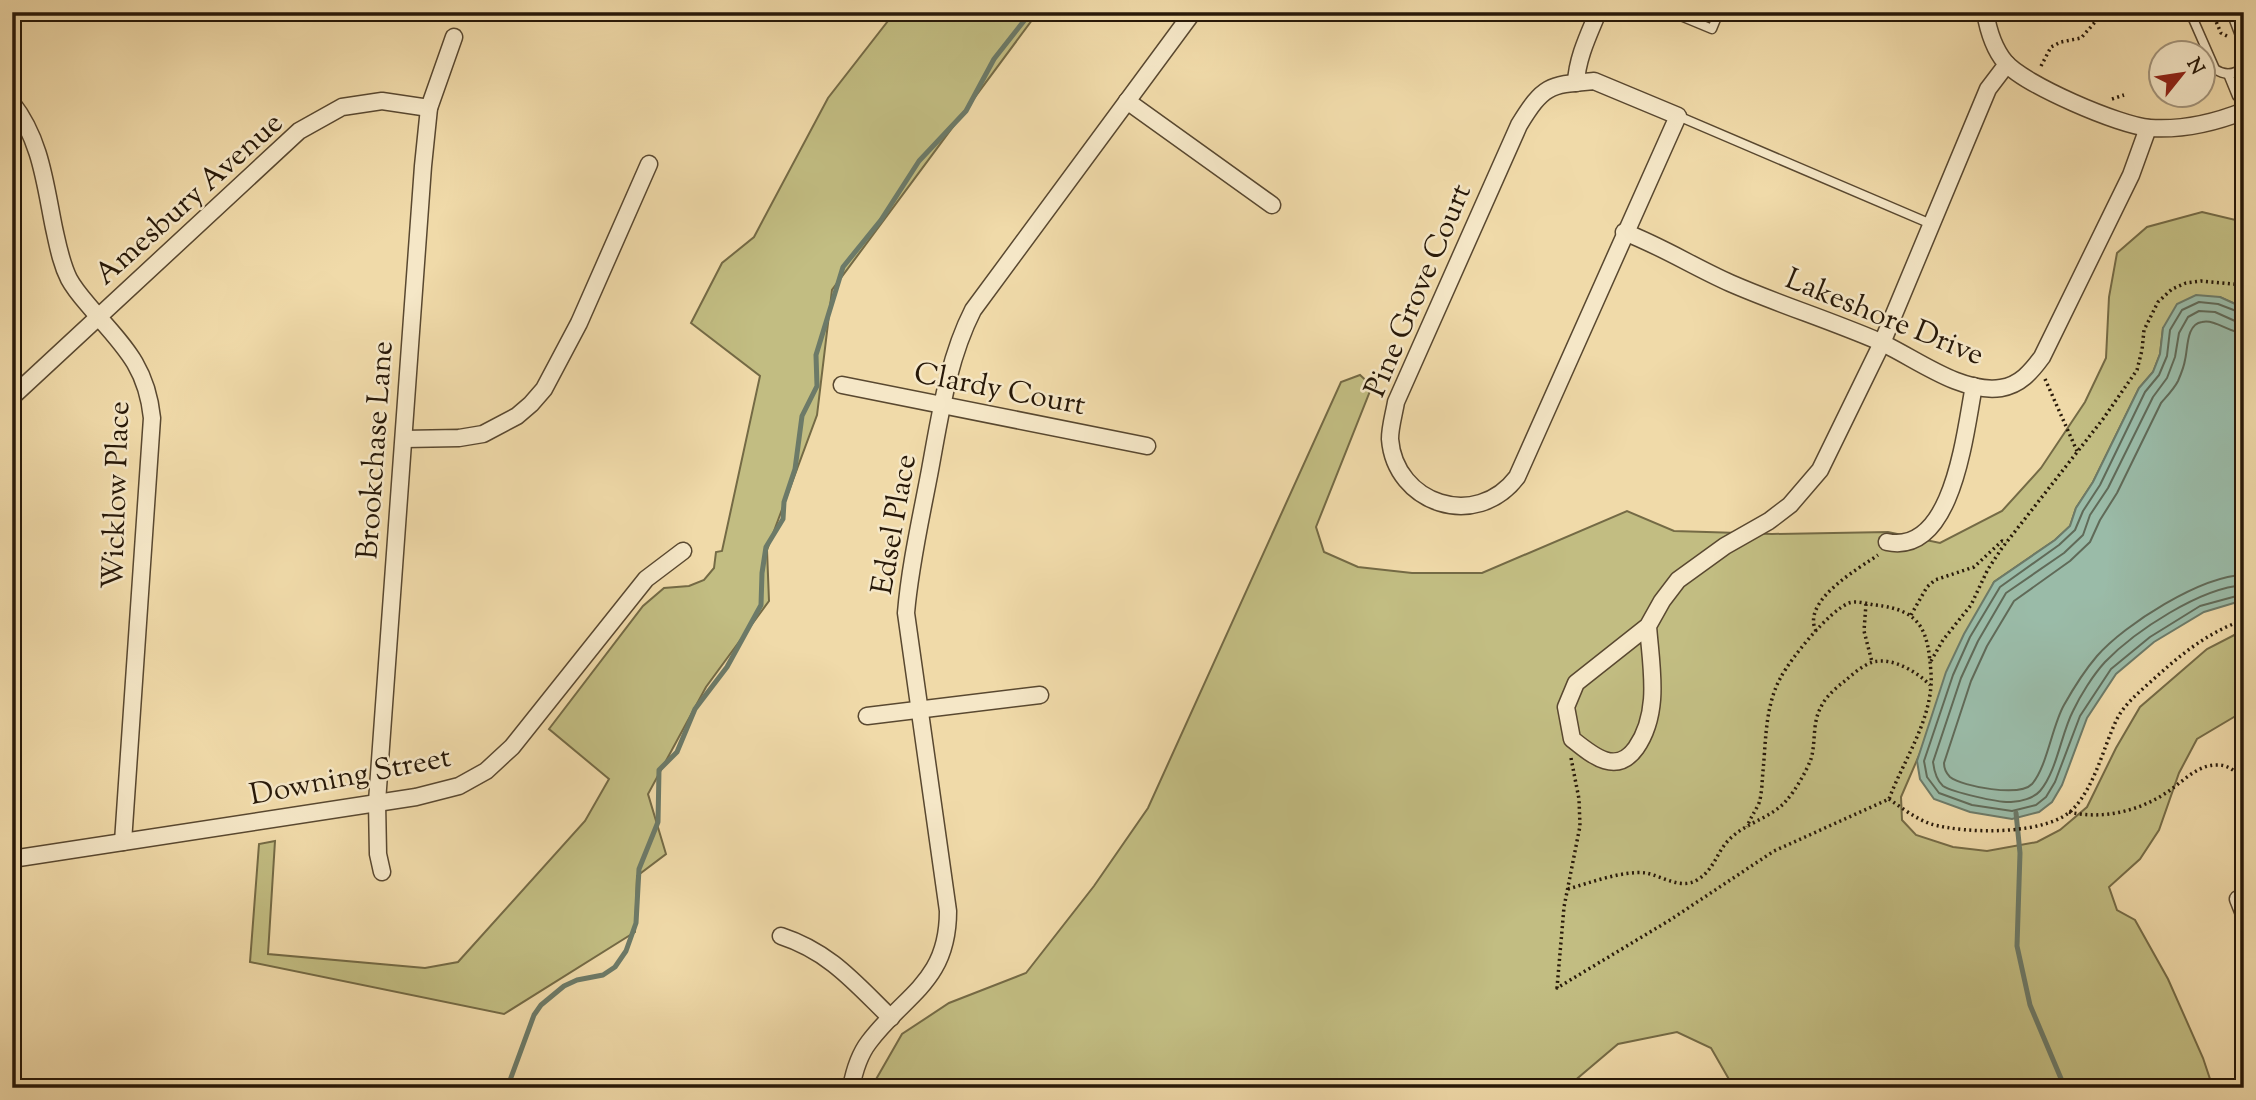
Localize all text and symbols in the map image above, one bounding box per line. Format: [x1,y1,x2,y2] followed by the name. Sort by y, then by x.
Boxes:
[2148,38,2218,108] north arrow
[2179,53,2210,80] text: N
[86,103,294,296] street label: Amesbury Avenue
[1355,178,1484,404] street label: Pine Grove Court
[1778,259,1990,378] street label: Lakeshore Drive
[347,339,406,561] street label: Brookchase Lane
[910,353,1089,428] street label: Clardy Court
[93,400,142,590] street label: Wicklow Place
[862,451,929,598] street label: Edsel Place
[246,737,455,818] street label: Downing Street

